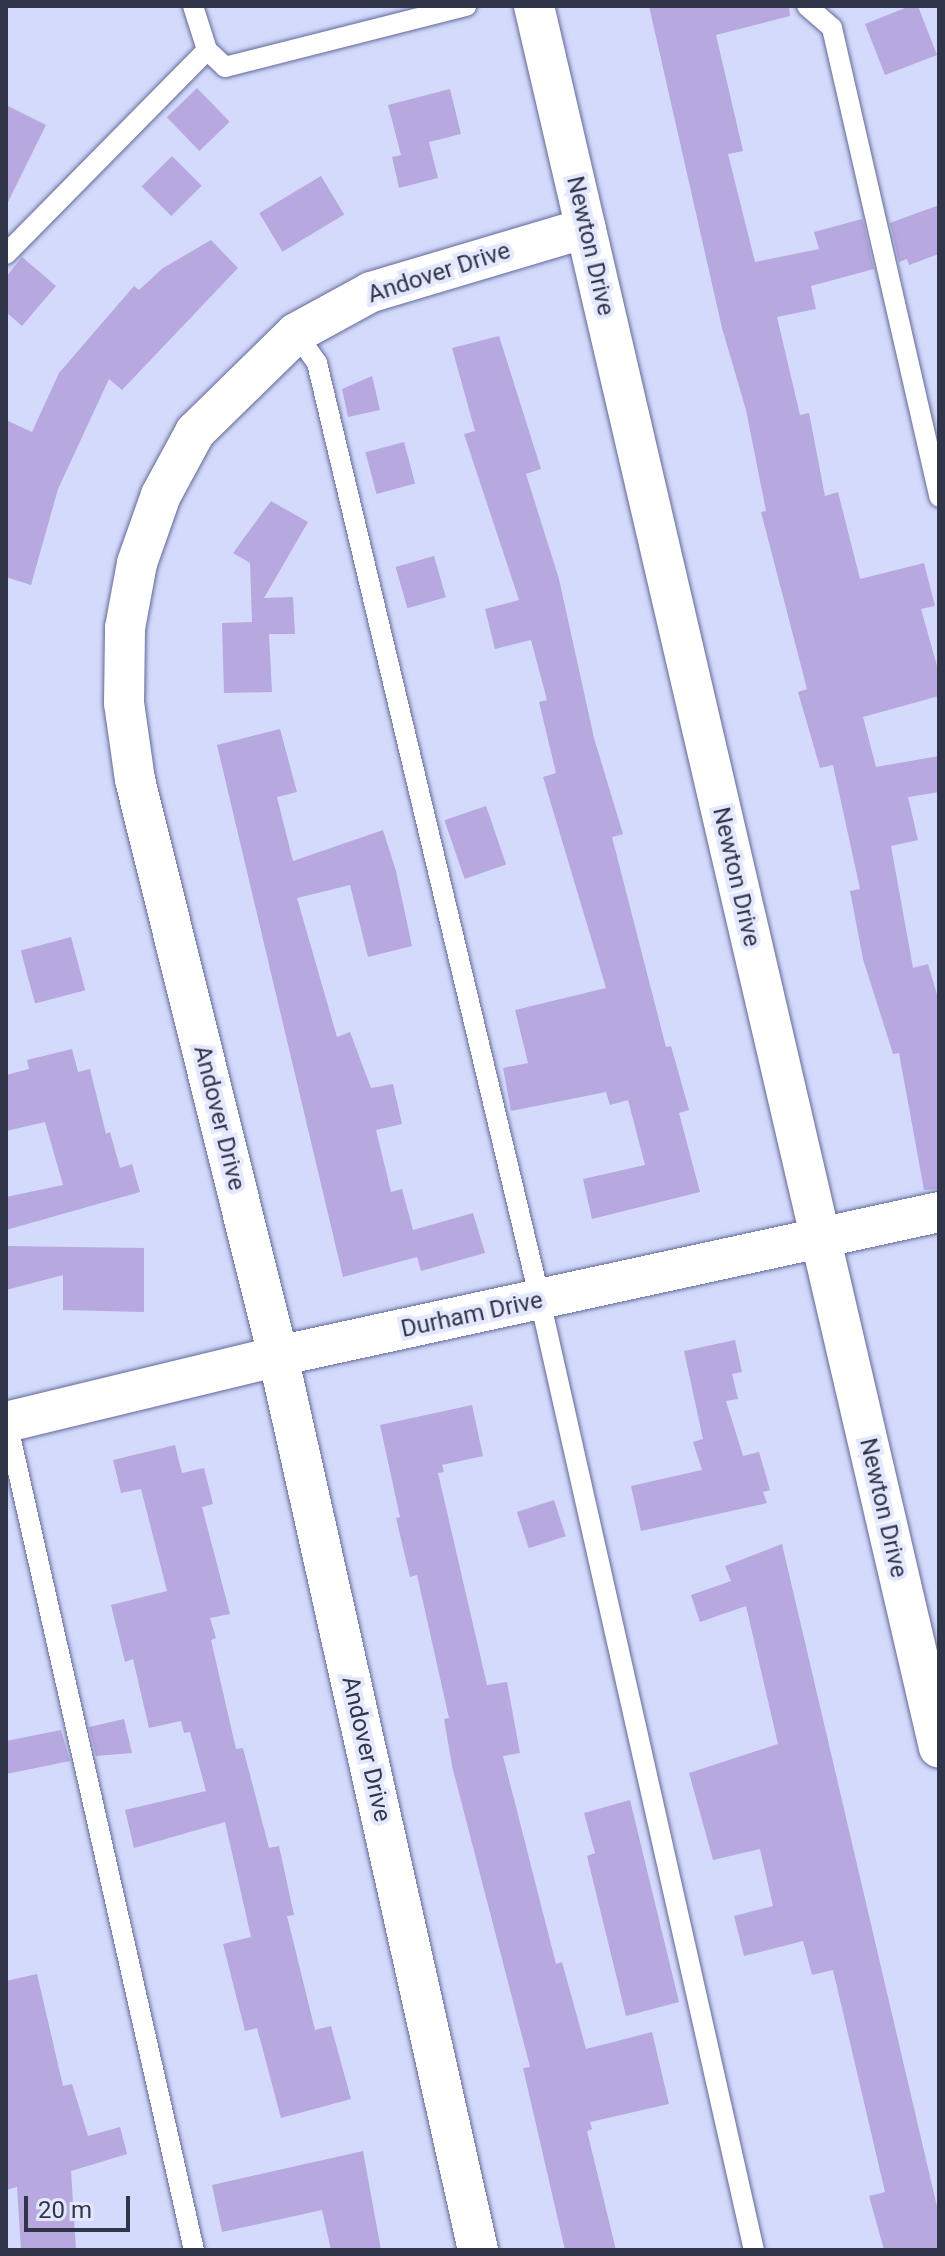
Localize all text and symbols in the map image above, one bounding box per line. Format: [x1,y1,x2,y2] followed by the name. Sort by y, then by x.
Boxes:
[560,173,620,319] street label: Newton Drive
[364,236,514,310] street label: Andover Drive
[706,804,766,950] street label: Newton Drive
[187,1043,251,1193] street label: Andover Drive
[398,1286,546,1344] street label: Durham Drive
[853,1435,913,1581] street label: Newton Drive
[335,1674,397,1824] street label: Andover Drive
[28,2180,134,2230] scale bar
[38,2196,92,2224] text: 20 m

